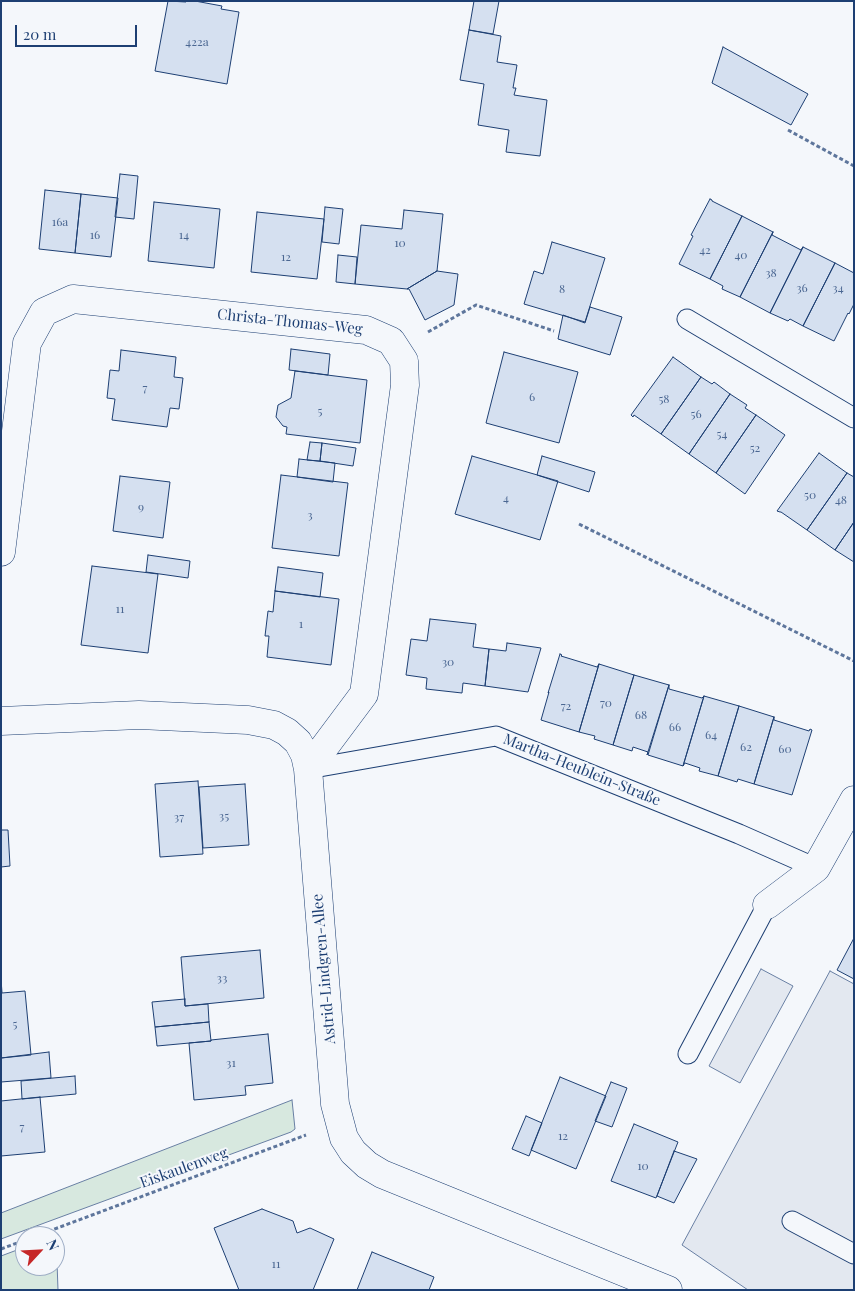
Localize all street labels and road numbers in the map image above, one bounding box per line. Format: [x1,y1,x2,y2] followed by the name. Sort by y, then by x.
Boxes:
[216,305,364,339] street label: Christa-Thomas-Weg
[501,730,663,810] street label: Martha-Heublein-Straße
[308,893,340,1045] street label: Astrid-Lindgren-Allee
[138,1144,230,1192] street label: Eiskaulenweg

